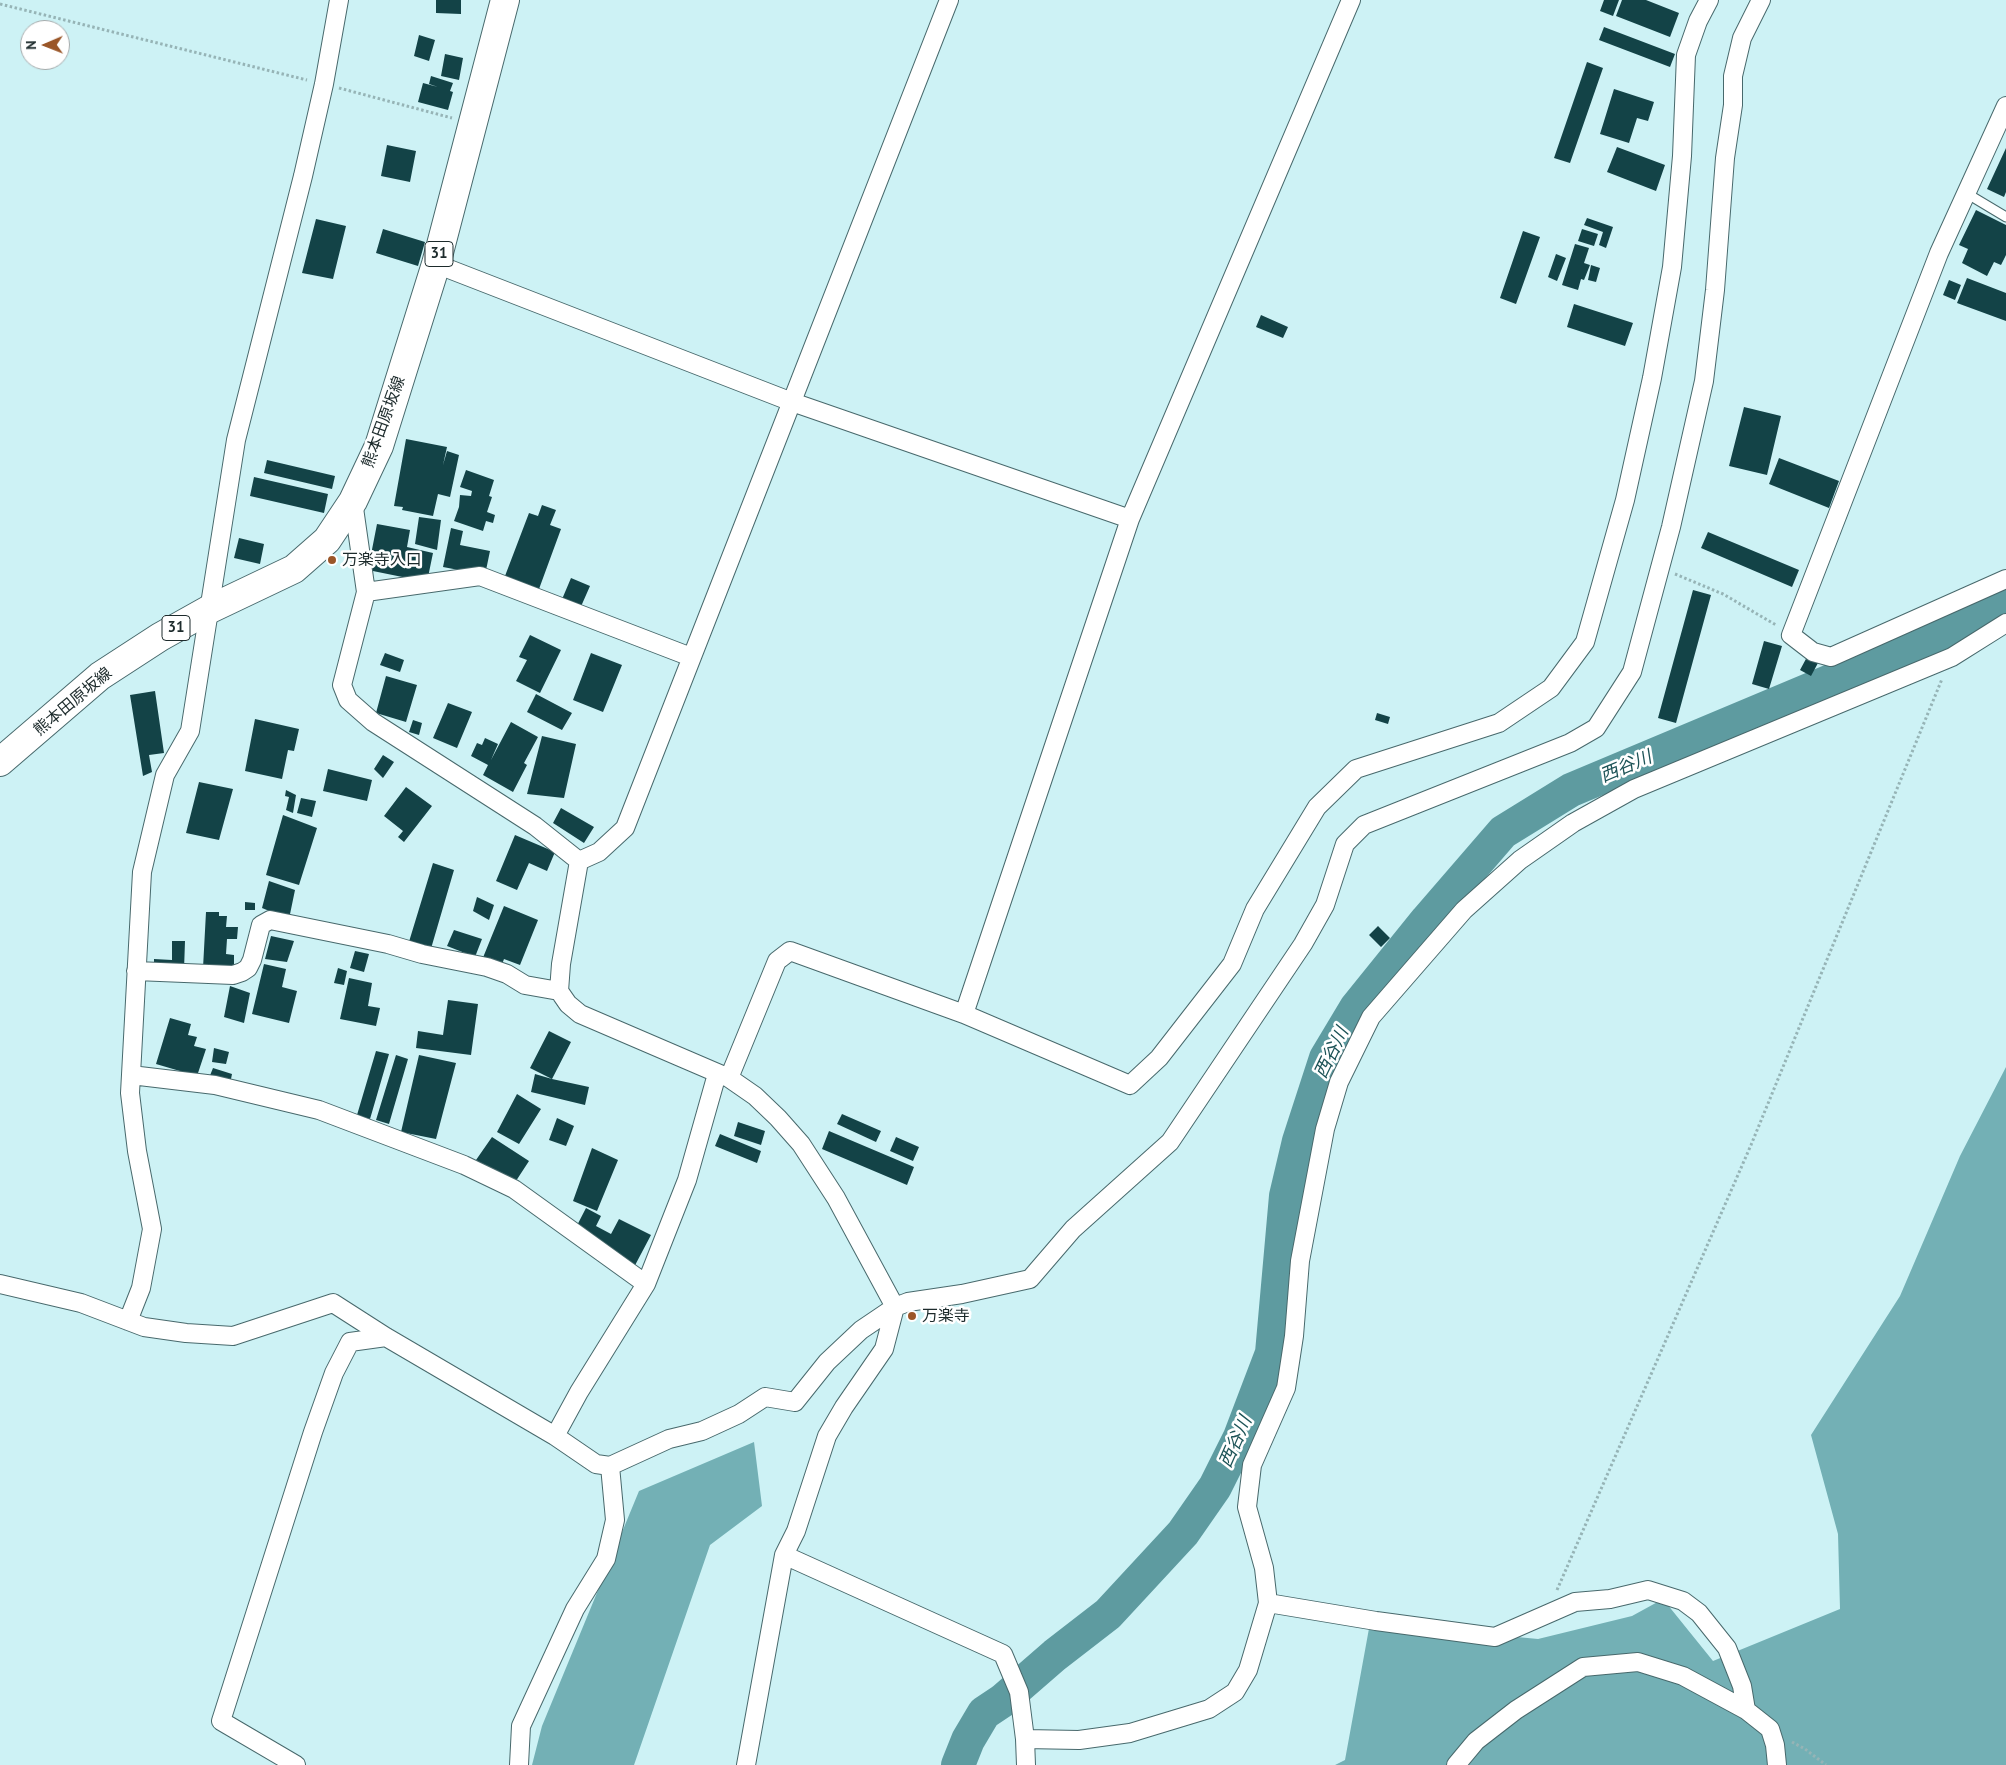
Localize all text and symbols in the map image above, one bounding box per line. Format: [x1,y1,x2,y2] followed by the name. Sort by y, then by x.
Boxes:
[20,20,70,70] north arrow
[22,40,40,50] text: N
[425,242,453,266] road number: 31
[359,374,409,470] street label: 熊本田原坂線
[342,550,422,570] place label: 万楽寺入口
[326,554,338,566] marker: 万楽寺入口
[162,616,190,640] road number: 31
[30,664,116,740] street label: 熊本田原坂線
[1597,747,1655,787] water label: 西谷川
[1310,1024,1354,1082] water label: 西谷川
[922,1306,970,1326] place label: 万楽寺
[906,1310,918,1322] marker: 万楽寺
[1215,1413,1257,1471] water label: 西谷川

